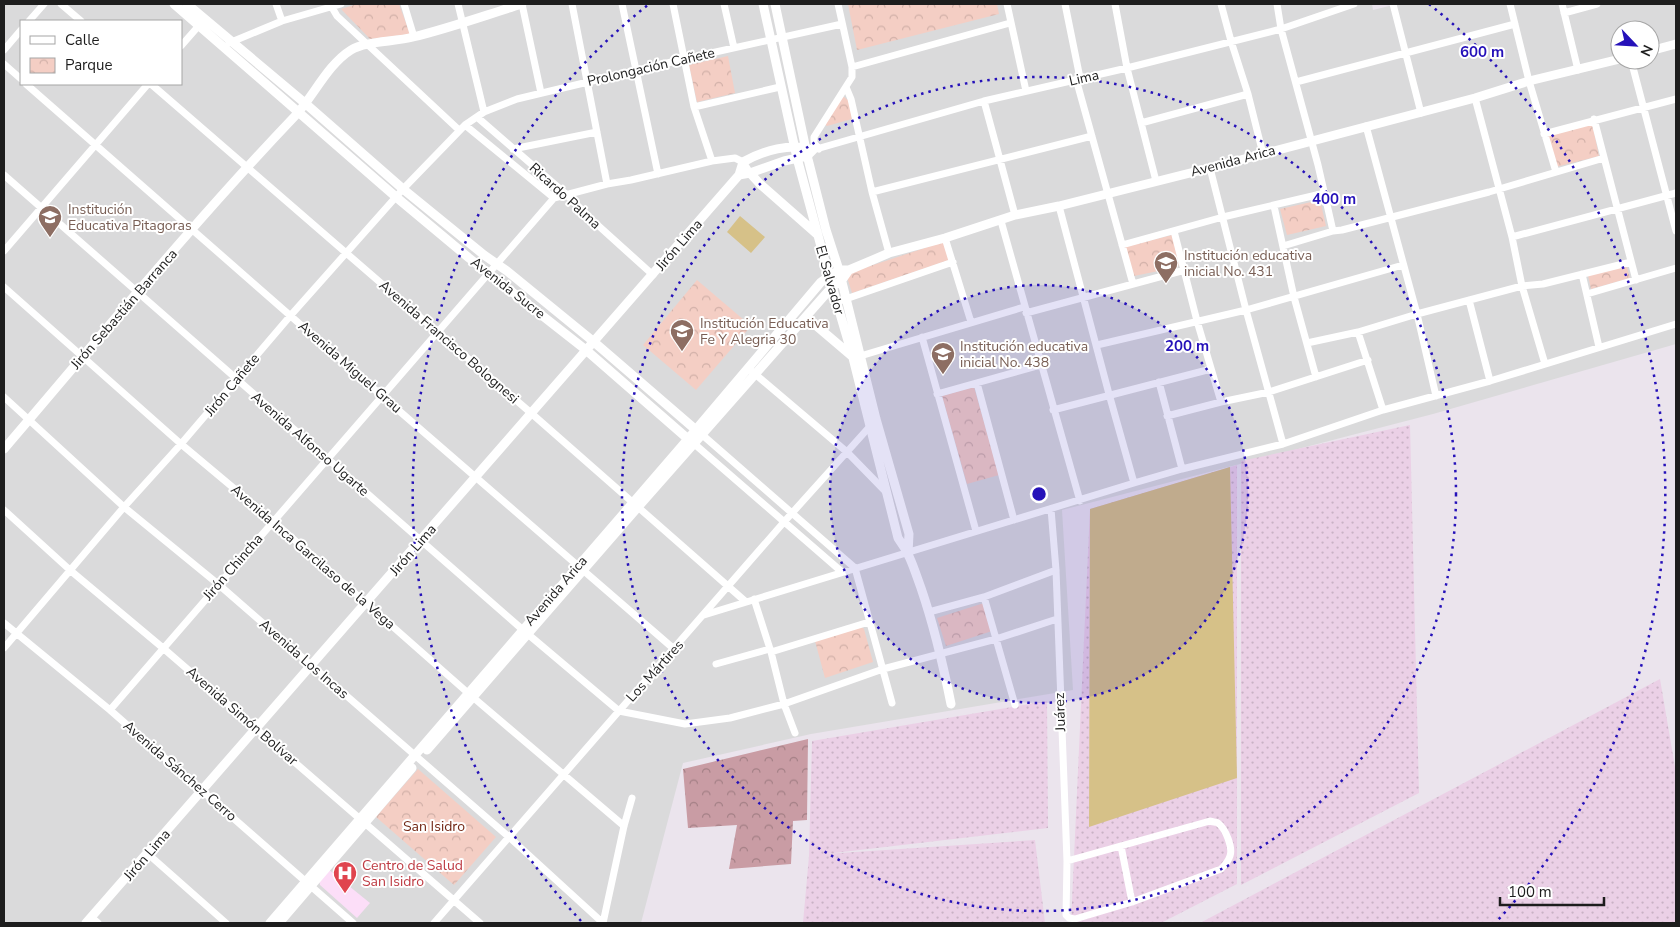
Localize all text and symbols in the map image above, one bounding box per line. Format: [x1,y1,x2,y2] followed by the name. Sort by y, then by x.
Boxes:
[20,20,182,85] legend
[1610,20,1660,70] north arrow
[65,30,100,50] text: Calle
[1460,42,1504,62] text: 600 m
[1636,42,1657,59] text: N
[585,43,717,91] street label: Prolongación Cañete
[65,55,113,75] text: Parque
[1067,65,1101,91] street label: Lima
[1188,141,1278,181] street label: Avenida Arica
[525,159,605,233] street label: Ricardo Palma
[1312,189,1356,209] text: 400 m
[68,200,192,235] place label: Institución Educativa Pitagoras
[37,204,63,238] school or university icon: Institución Educativa Pitagoras
[651,215,707,275] street label: Jirón Lima
[811,243,849,317] street label: El Salvador
[66,245,182,374] street label: Jirón Sebastián Barranca
[1184,246,1312,281] place label: Institución educativa inicial No. 431
[1153,250,1179,284] school or university icon: Institución educativa inicial No. 431
[467,253,549,323] street label: Avenida Sucre
[375,276,523,408] street label: Avenida Francisco Bolognesi
[700,314,829,349] place label: Institución Educativa Fe Y Alegria 30
[294,317,406,417] street label: Avenida Miguel Grau
[669,318,695,352] school or university icon: Institución Educativa Fe Y Alegria 30
[1165,336,1209,356] text: 200 m
[960,337,1088,372] place label: Institución educativa inicial No. 438
[930,341,956,375] school or university icon: Institución educativa inicial No. 438
[200,350,264,421] street label: Jirón Cañete
[247,387,373,501] street label: Avenida Alfonso Ugarte
[227,480,399,634] street label: Avenida Inca Garcilaso de la Vega
[1030,485,1048,503] centre of rings
[385,520,441,580] street label: Jirón Lima
[198,530,267,605] street label: Jirón Chincha
[520,552,592,630] street label: Avenida Arica
[255,615,353,703] street label: Avenida Los Incas
[622,636,688,706] street label: Los Mártires
[182,662,302,770] street label: Avenida Simón Bolívar
[1050,692,1070,733] street label: Juárez
[119,716,241,826] street label: Avenida Sánchez Cerro
[403,817,465,836] park label: San Isidro
[119,825,175,885] street label: Jirón Lima
[362,856,463,891] place label: Centro de Salud San Isidro
[332,860,358,894] hospital icon: Centro de Salud San Isidro
[1500,874,1604,906] scale bar
[1508,882,1552,902] text: 100 m

